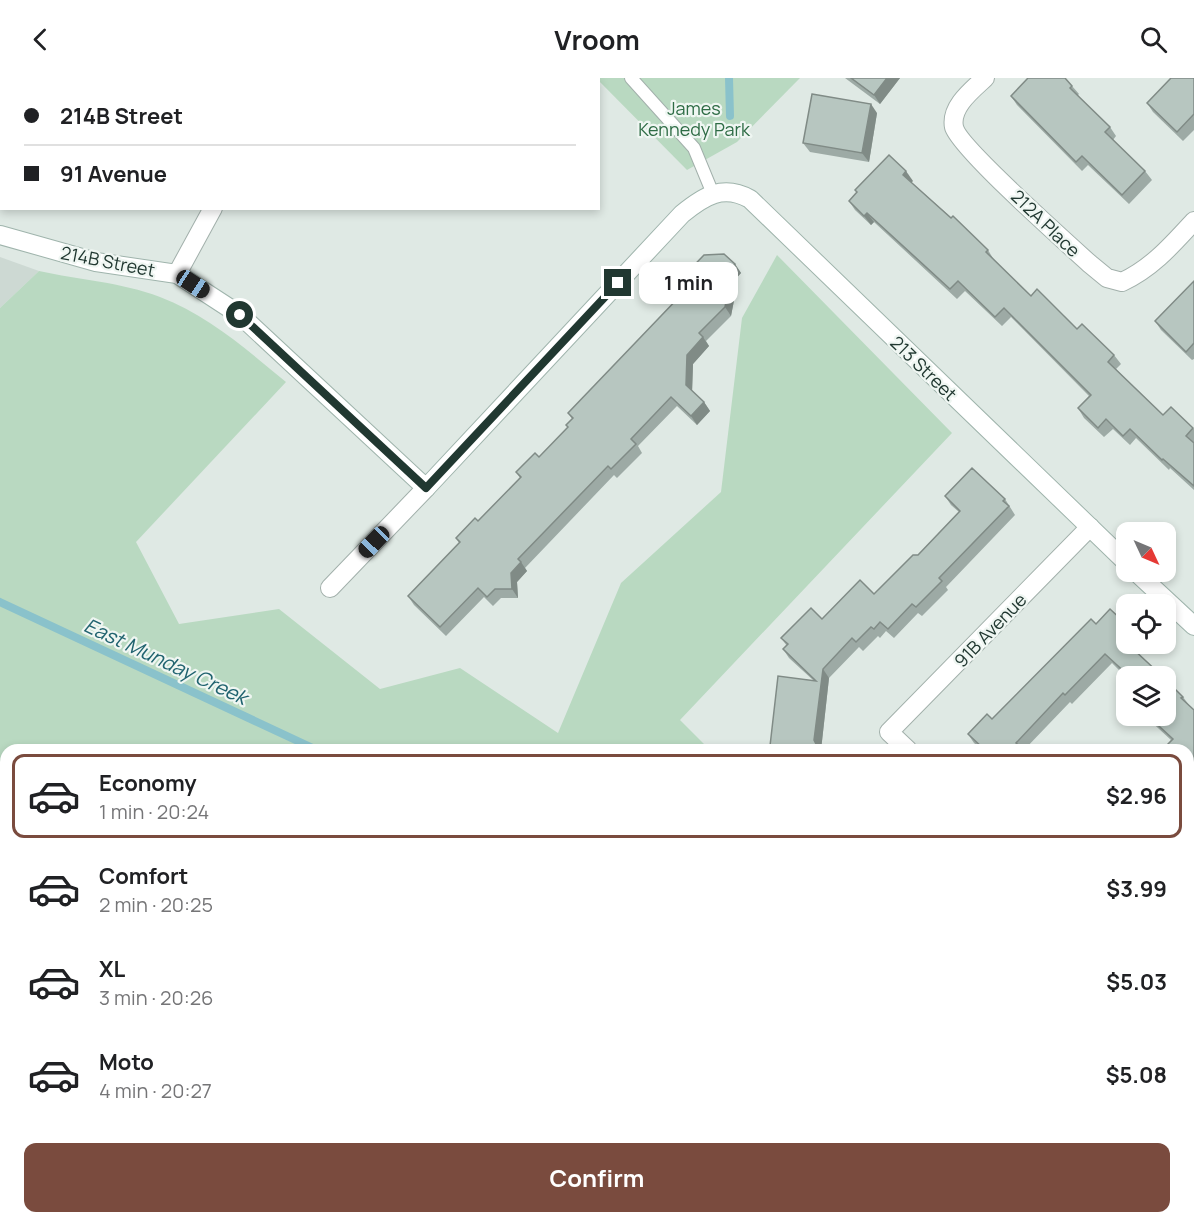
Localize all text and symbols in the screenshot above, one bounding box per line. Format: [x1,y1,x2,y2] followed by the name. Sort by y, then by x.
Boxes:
[554,21,640,58] text: Vroom
[24,23,57,56] icon: back
[1137,23,1170,56] icon: search
[638,96,751,141] park label: James Kennedy Park
[60,101,183,131] text: 214B Street
[60,159,167,189] text: 91 Avenue
[1006,184,1086,262] street label: 212A Place
[59,240,157,282] street label: 214B Street
[639,262,738,304] callout: 1 min
[173,267,213,301] car
[604,269,631,296] route end
[664,269,713,296] text: 1 min
[226,301,253,328] route start
[886,330,962,406] street label: 213 Street
[1116,522,1176,582] north arrow
[1116,522,1176,726] map controls
[355,523,393,561] car
[949,588,1031,672] street label: 91B Avenue
[1116,594,1176,654] button: locate
[80,611,255,712] water label: East Munday Creek
[1116,666,1176,726] button: layers
[99,768,197,798] text: Economy
[27,769,81,823] icon: car
[1106,781,1167,811] text: $2.96
[99,798,209,825] text: 1 min · 20:24
[99,861,188,891] text: Comfort
[27,862,81,916] icon: car
[1106,874,1167,904] text: $3.99
[99,891,213,918] text: 2 min · 20:25
[99,954,125,984] text: XL
[27,955,81,1009] icon: car
[1106,967,1167,997] text: $5.03
[99,984,214,1011] text: 3 min · 20:26
[99,1047,154,1077] text: Moto
[27,1048,81,1102] icon: car
[1106,1060,1167,1090] text: $5.08
[99,1077,212,1104] text: 4 min · 20:27
[24,1143,1170,1212] button: Confirm

